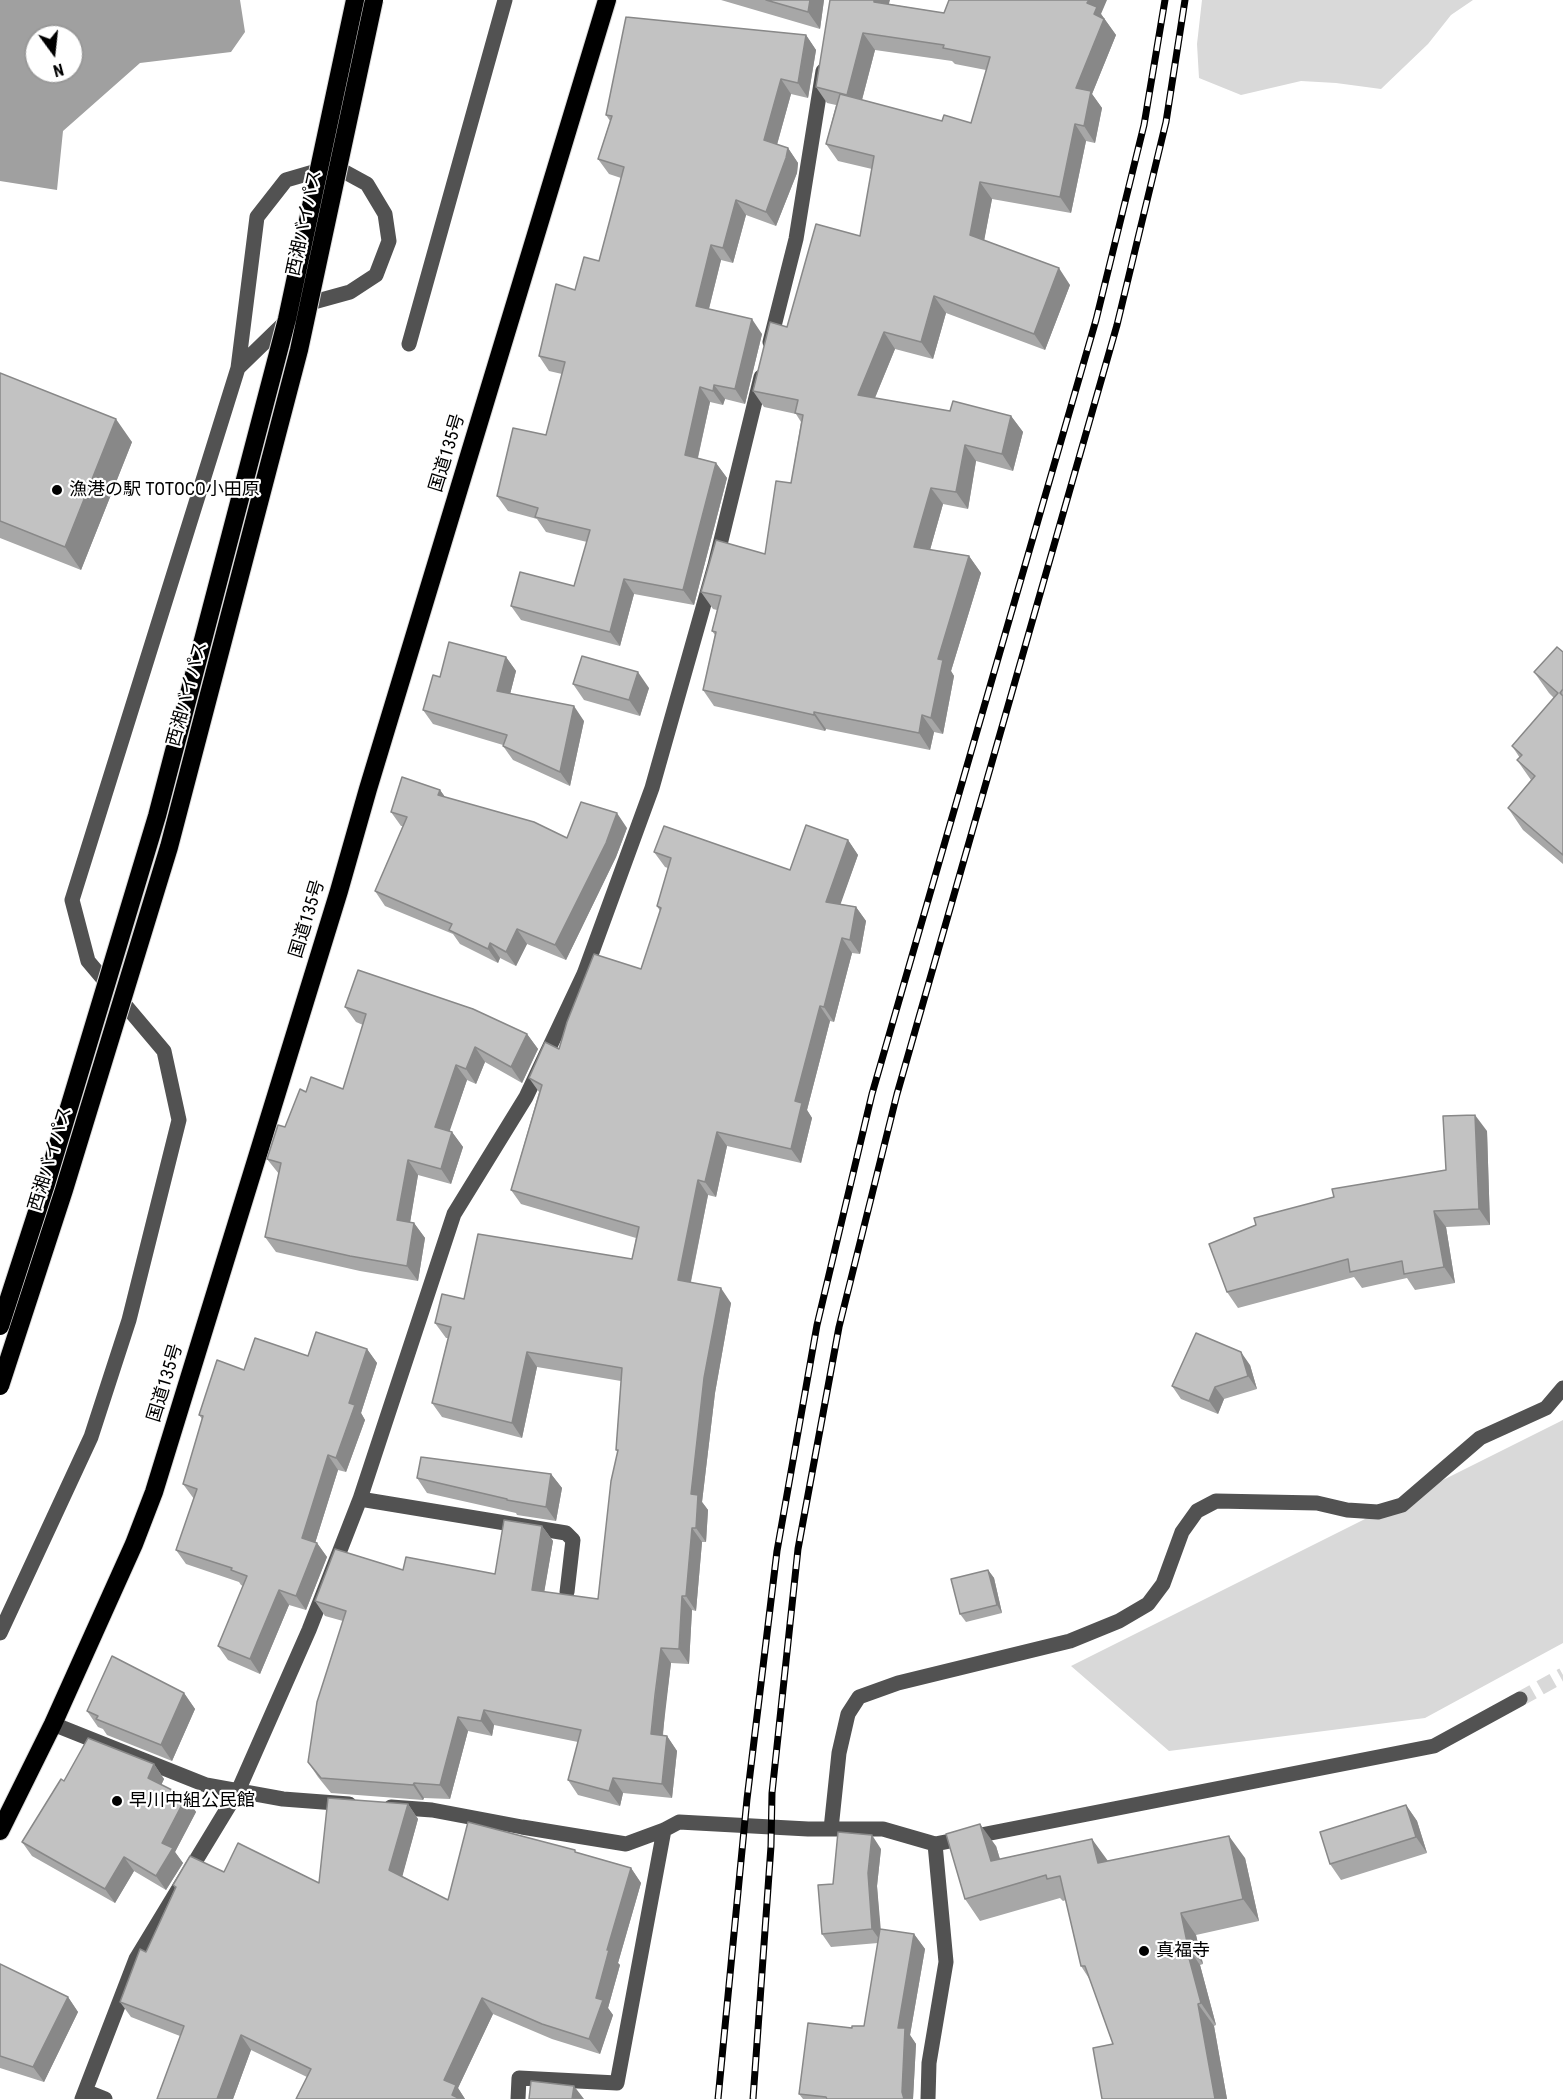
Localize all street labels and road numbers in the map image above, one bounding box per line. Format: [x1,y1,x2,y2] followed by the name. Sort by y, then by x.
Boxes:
[283,168,327,278] street label: 西湘バイパス
[426,411,470,495] street label: 国道135号
[164,639,212,749] street label: 西湘バイパス
[286,877,330,961] street label: 国道135号
[25,1104,77,1214] street label: 西湘バイパス
[144,1341,188,1425] street label: 国道135号

